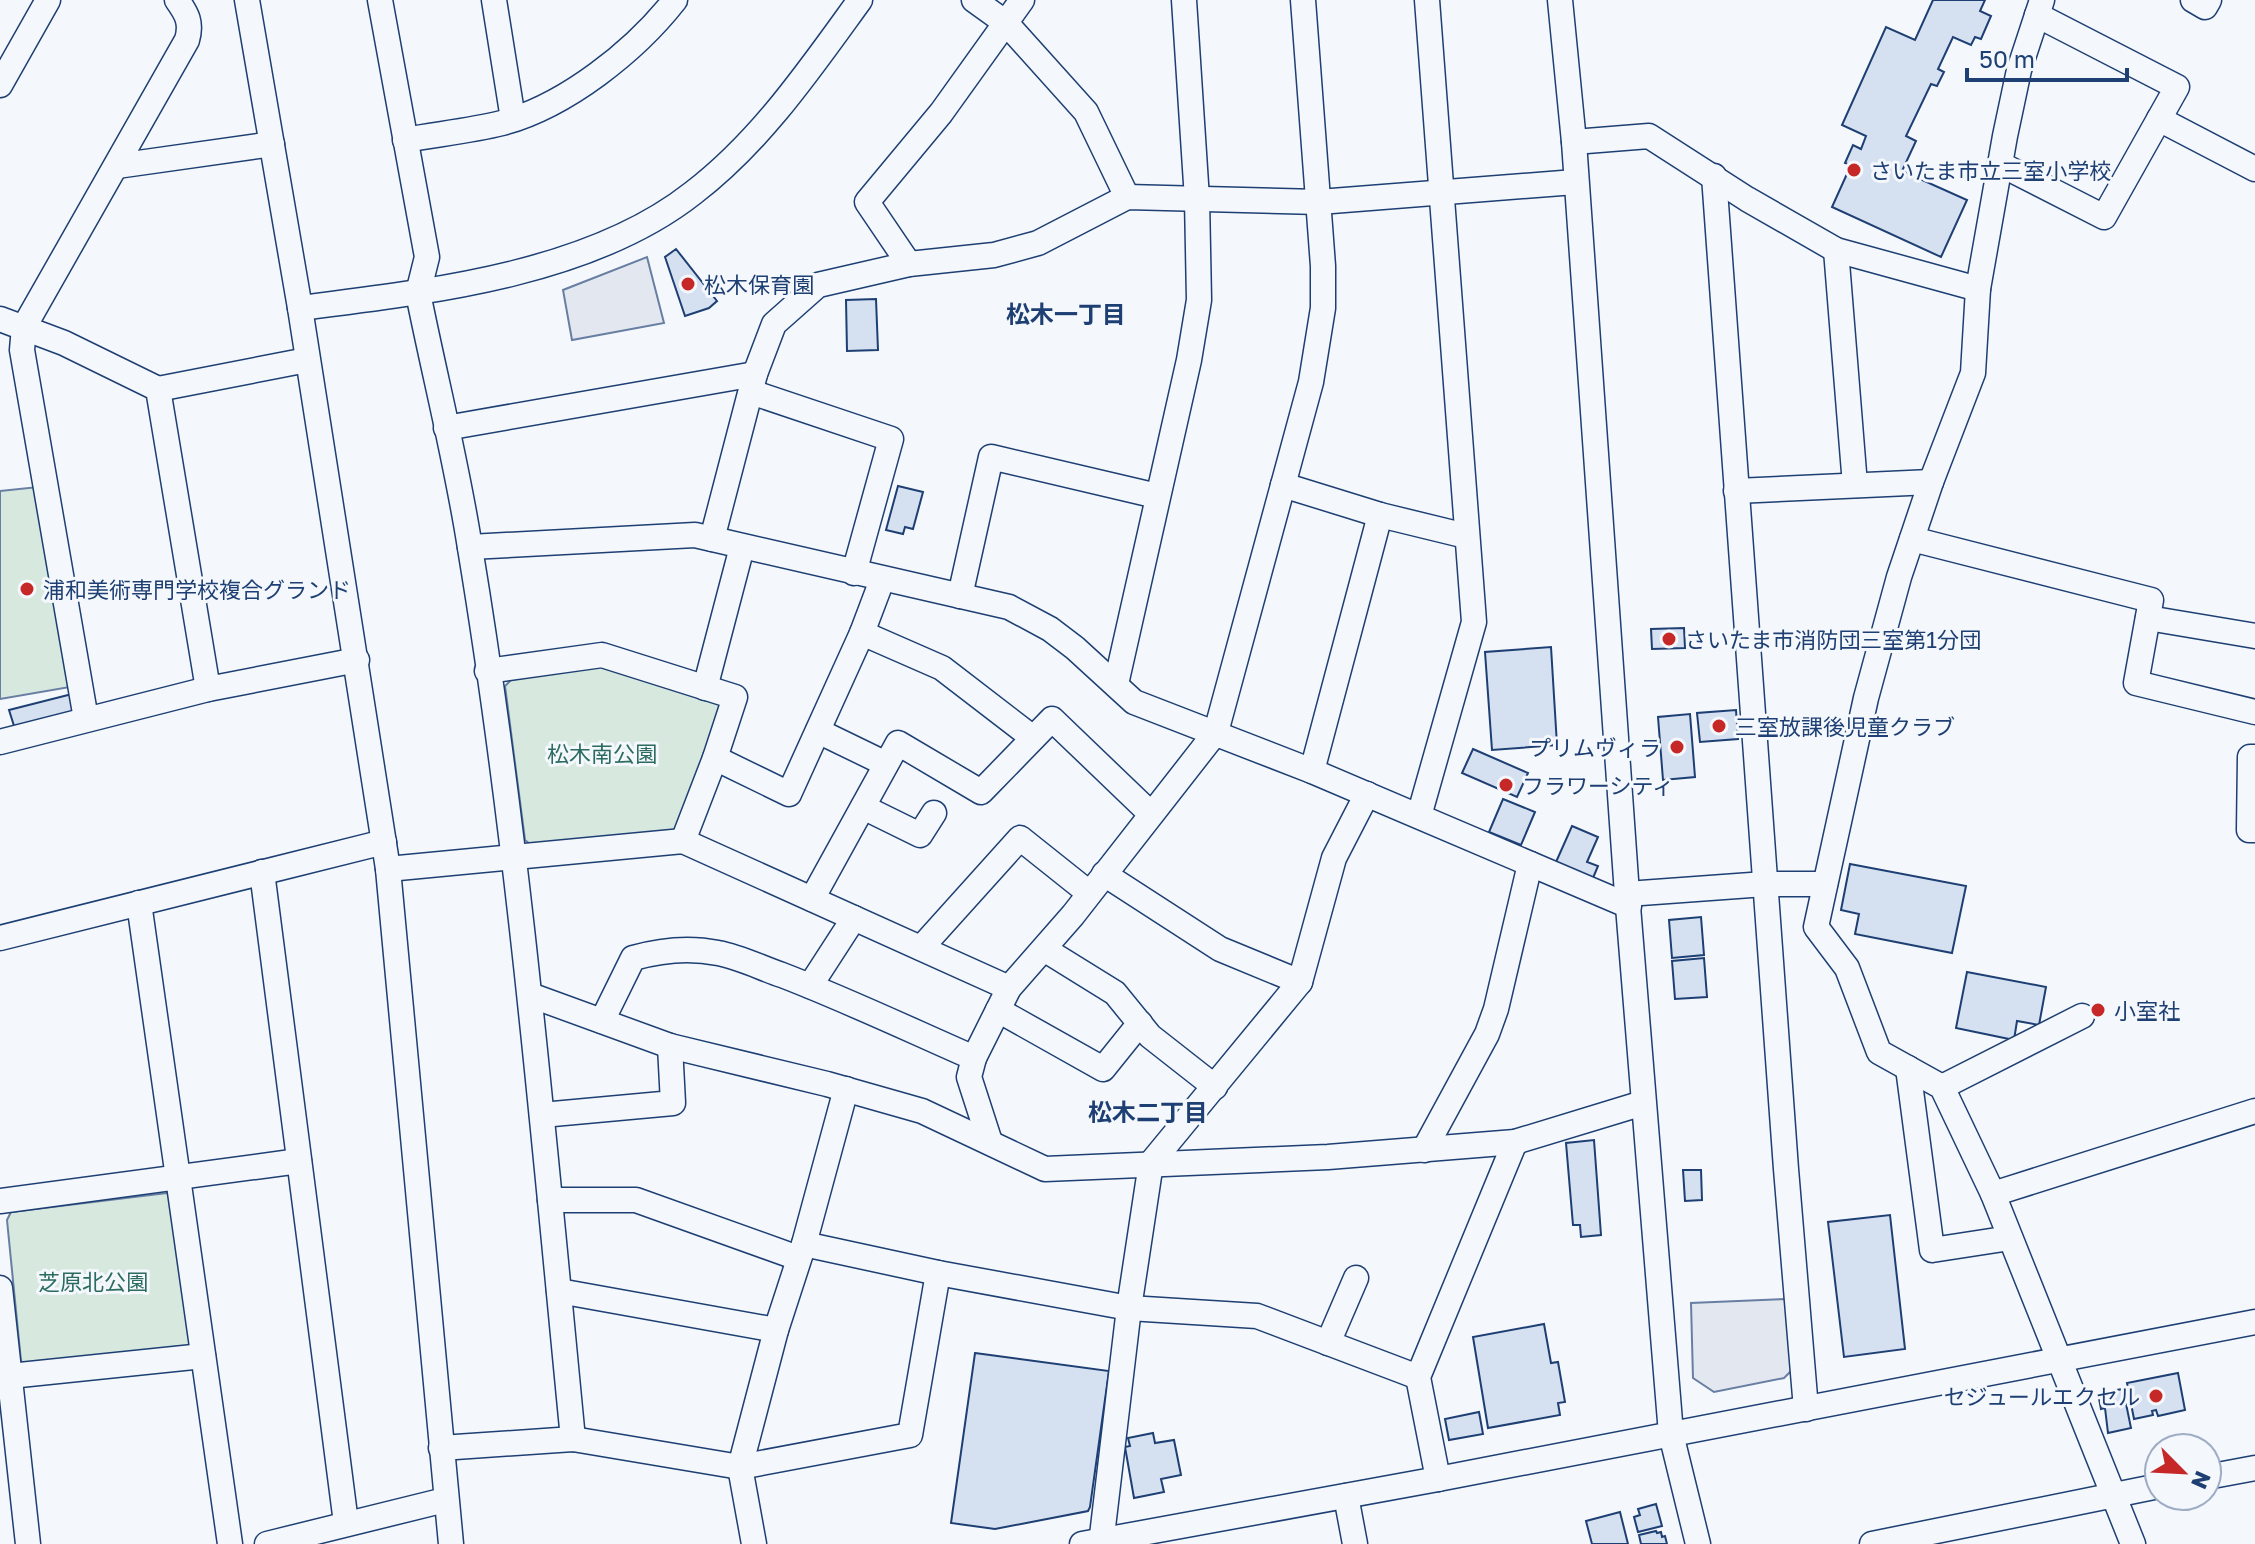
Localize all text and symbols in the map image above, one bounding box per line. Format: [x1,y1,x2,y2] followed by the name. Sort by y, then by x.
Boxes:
[1967,32,2127,82] scale bar
[1979,44,2035,73] text: 50 m
[1870,157,2111,184] place label: さいたま市立三室小学校
[1845,161,1863,179] marker: さいたま市立三室小学校
[704,271,814,298] place label: 松木保育園
[679,275,697,293] marker: 松木保育園
[1006,299,1126,328] district label: 松木一丁目
[43,576,351,603] place label: 浦和美術専門学校複合グランド
[18,580,36,598] marker: 浦和美術専門学校複合グランド
[1685,626,1981,653] place label: さいたま市消防団三室第1分団
[1660,630,1678,648] marker: さいたま市消防団三室第1分団
[1735,713,1955,740] place label: 三室放課後児童クラブ
[1710,717,1728,735] marker: 三室放課後児童クラブ
[1529,734,1661,761] place label: プリムヴィラ
[1668,738,1686,756] marker: プリムヴィラ
[547,740,657,767] park label: 松木南公園
[1522,772,1674,799] place label: フラワーシティ
[1497,776,1515,794] marker: フラワーシティ
[2114,997,2180,1024] place label: 小室社
[2089,1001,2107,1019] marker: 小室社
[1088,1097,1208,1126] district label: 松木二丁目
[38,1268,148,1295] park label: 芝原北公園
[1944,1383,2140,1410] place label: セジュールエクセル
[2147,1387,2165,1405] marker: セジュールエクセル
[2143,1432,2223,1512] north arrow
[2186,1467,2217,1493] text: N

